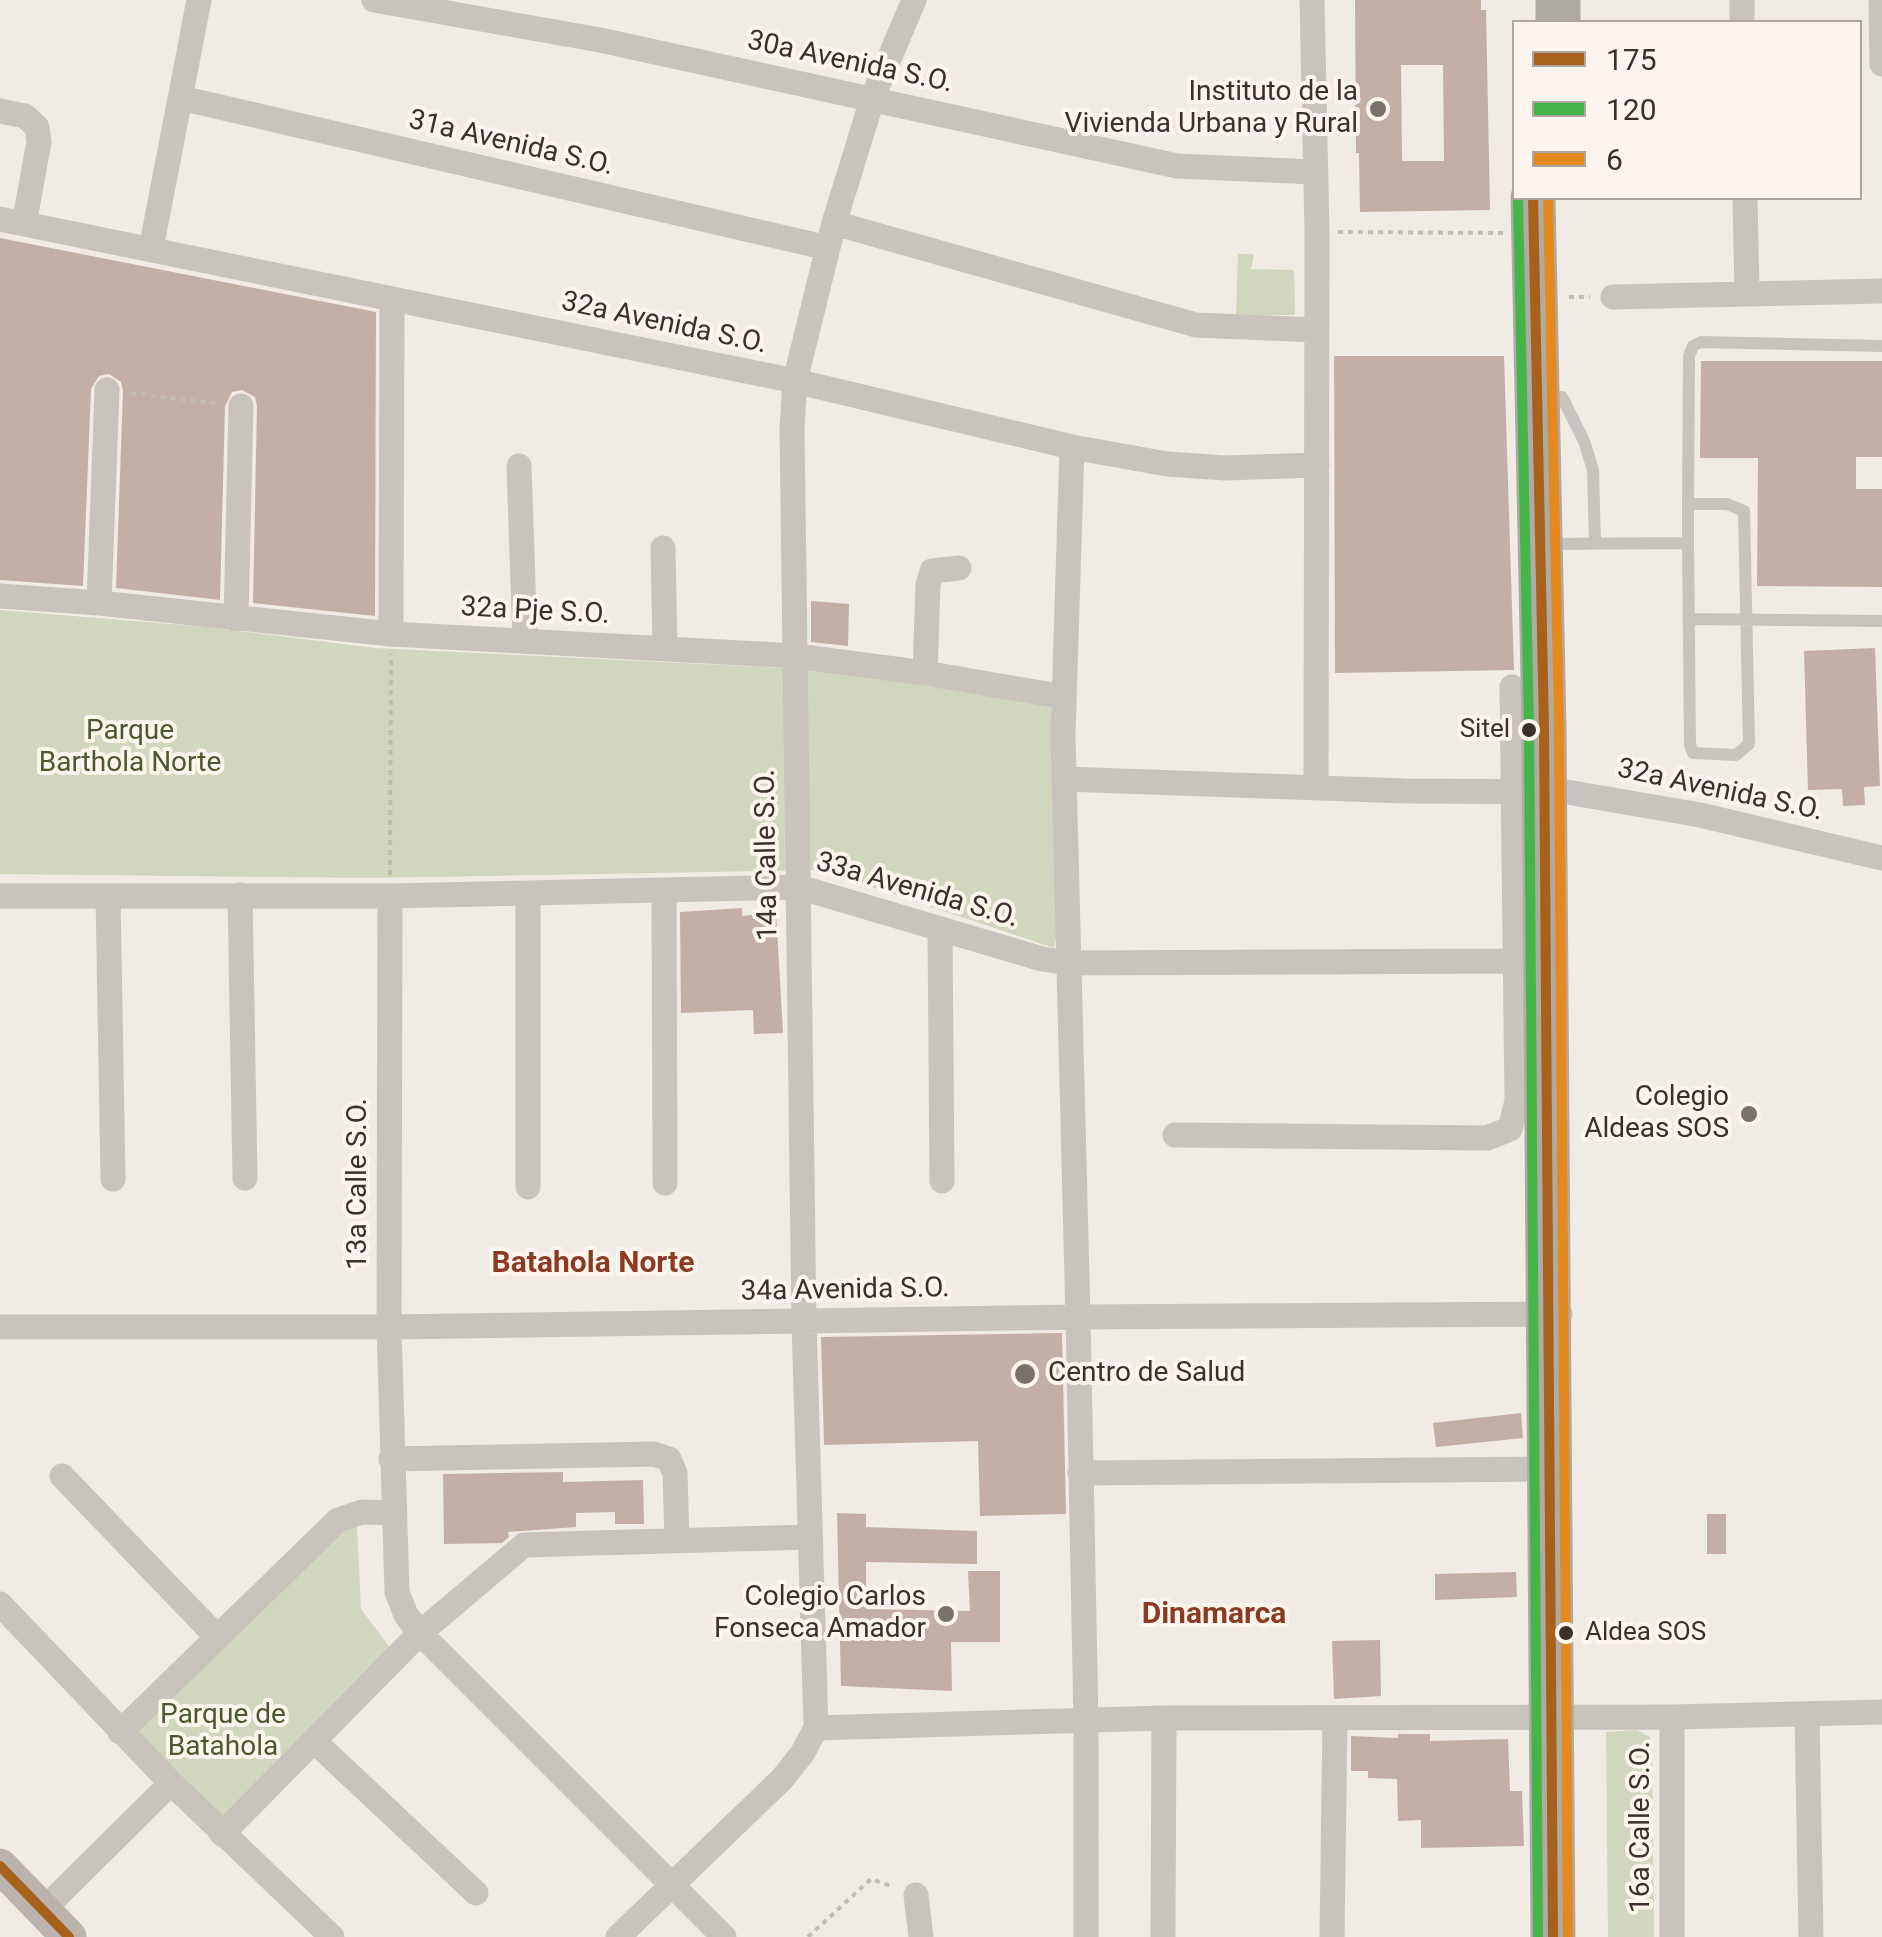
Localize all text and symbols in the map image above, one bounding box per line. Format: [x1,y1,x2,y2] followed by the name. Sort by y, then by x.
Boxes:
[1512,20,1862,200] legend
[744,25,956,101] street label: 30a Avenida S.O.
[1606,42,1657,77] text: 175
[1065,76,1358,142] place label: Instituto de la Vivienda Urbana y Rural
[1606,92,1657,127] text: 120
[1367,98,1389,120] marker: Instituto de la Vivienda Urbana y Rural
[405,104,617,184] street label: 31a Avenida S.O.
[1606,142,1623,177] text: 6
[558,286,770,362] street label: 32a Avenida S.O.
[460,591,610,633] street label: 32a Pje S.O.
[1460,714,1510,746] place label: Sitel
[39,715,221,781] park label: Parque Barthola Norte
[1519,720,1539,740] marker: Sitel
[1614,753,1826,829] street label: 32a Avenida S.O.
[750,769,786,941] street label: 14a Calle S.O.
[812,846,1022,936] street label: 33a Avenida S.O.
[1584,1081,1729,1147] place label: Colegio Aldeas SOS
[342,1098,376,1270] street label: 13a Calle S.O.
[1738,1103,1760,1125] marker: Colegio Aldeas SOS
[492,1246,694,1282] district label: Batahola Norte
[740,1272,950,1310] street label: 34a Avenida S.O.
[1048,1357,1245,1391] place label: Centro de Salud
[1012,1361,1038,1387] marker: Centro de Salud
[714,1581,926,1647] place label: Colegio Carlos Fonseca Amador
[1142,1597,1286,1633] district label: Dinamarca
[935,1603,957,1625] marker: Colegio Carlos Fonseca Amador
[1585,1617,1706,1649] place label: Aldea SOS
[1556,1623,1576,1643] marker: Aldea SOS
[160,1699,286,1765] park label: Parque de Batahola
[1625,1741,1659,1913] street label: 16a Calle S.O.

